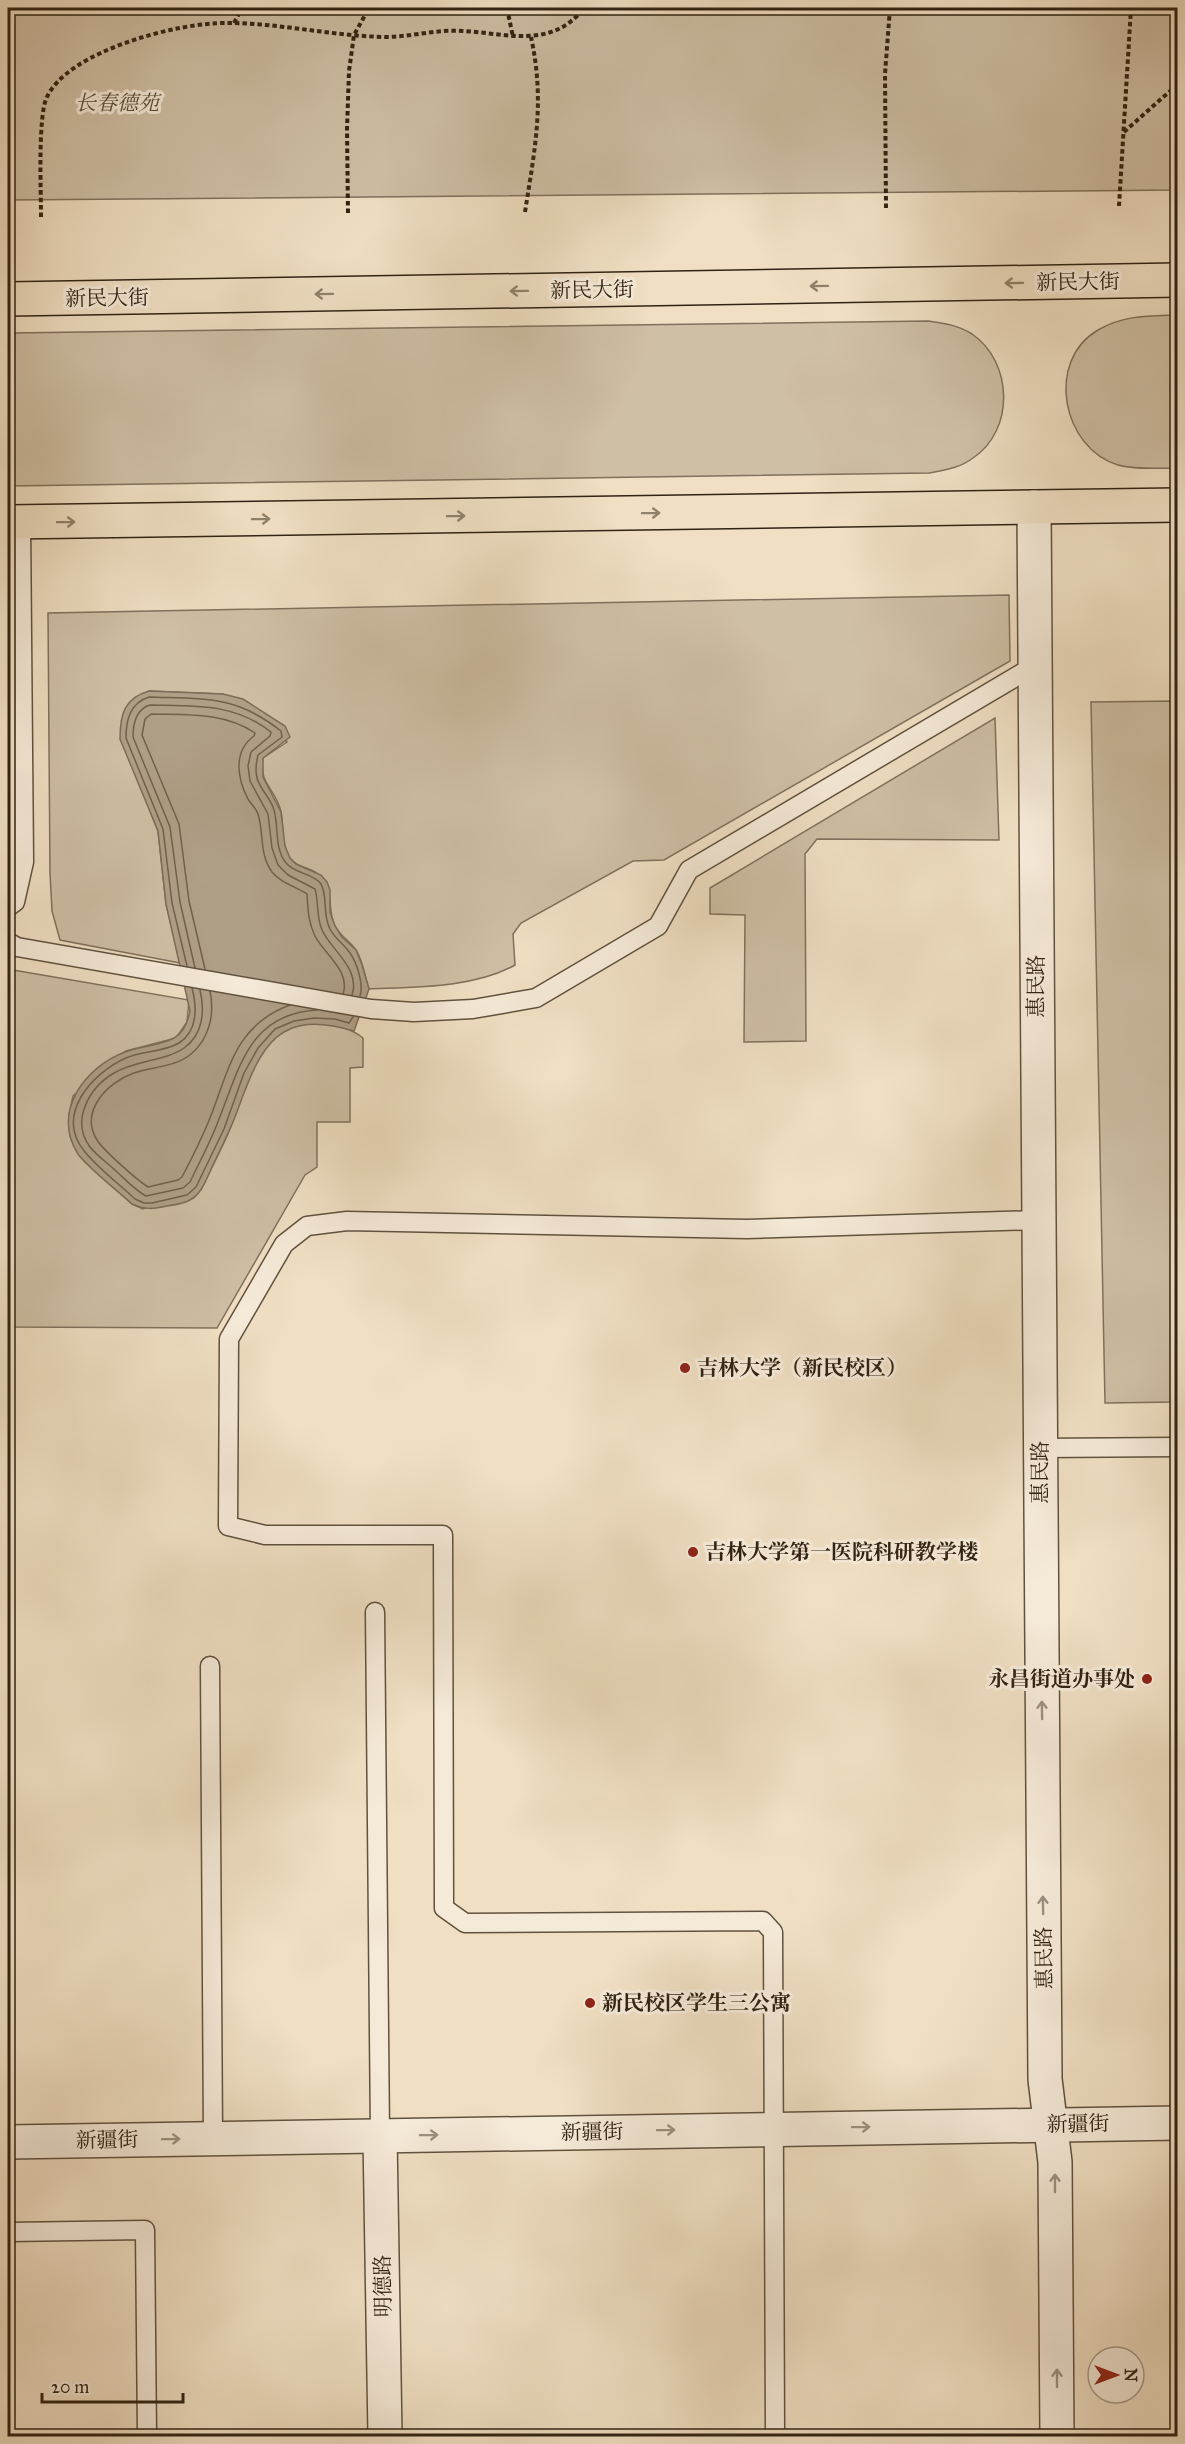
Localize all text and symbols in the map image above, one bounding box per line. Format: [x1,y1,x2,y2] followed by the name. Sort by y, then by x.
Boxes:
[75,90,162,116] park label: 长春德苑
[1036,268,1120,296] street label: 新民大街
[550,276,634,304] street label: 新民大街
[1005,277,1025,289] one-way arrow
[810,280,830,292] one-way arrow
[65,284,149,312] street label: 新民大街
[510,285,530,297] one-way arrow
[315,288,335,300] one-way arrow
[640,507,660,519] one-way arrow
[445,510,465,522] one-way arrow
[250,513,270,525] one-way arrow
[55,516,75,527] one-way arrow
[1023,955,1049,1018] street label: 惠民路
[697,1355,907,1381] place label: 吉林大学（新民校区）
[678,1361,692,1375] marker: 吉林大学（新民校区）
[1027,1441,1053,1504] street label: 惠民路
[705,1539,978,1565] place label: 吉林大学第一医院科研教学楼
[686,1545,700,1559] marker: 吉林大学第一医院科研教学楼
[988,1666,1135,1692] place label: 永昌街道办事处
[1140,1672,1154,1686] marker: 永昌街道办事处
[1036,1700,1048,1720] one-way arrow
[1038,1895,1049,1915] one-way arrow
[1030,1926,1058,1990] street label: 惠民路
[602,1990,791,2016] place label: 新民校区学生三公寓
[583,1996,597,2010] marker: 新民校区学生三公寓
[1046,2110,1110,2138] street label: 新疆街
[560,2118,624,2146] street label: 新疆街
[850,2121,870,2133] one-way arrow
[655,2124,675,2136] one-way arrow
[75,2126,139,2154] street label: 新疆街
[418,2129,438,2140] one-way arrow
[160,2133,180,2145] one-way arrow
[1049,2174,1061,2194] one-way arrow
[369,2254,397,2318] street label: 明德路
[1086,2345,1146,2405] north arrow
[42,2366,183,2404] scale bar
[1121,2368,1140,2382] text: N
[1051,2369,1063,2389] one-way arrow
[51,2376,89,2398] text: 20 m

